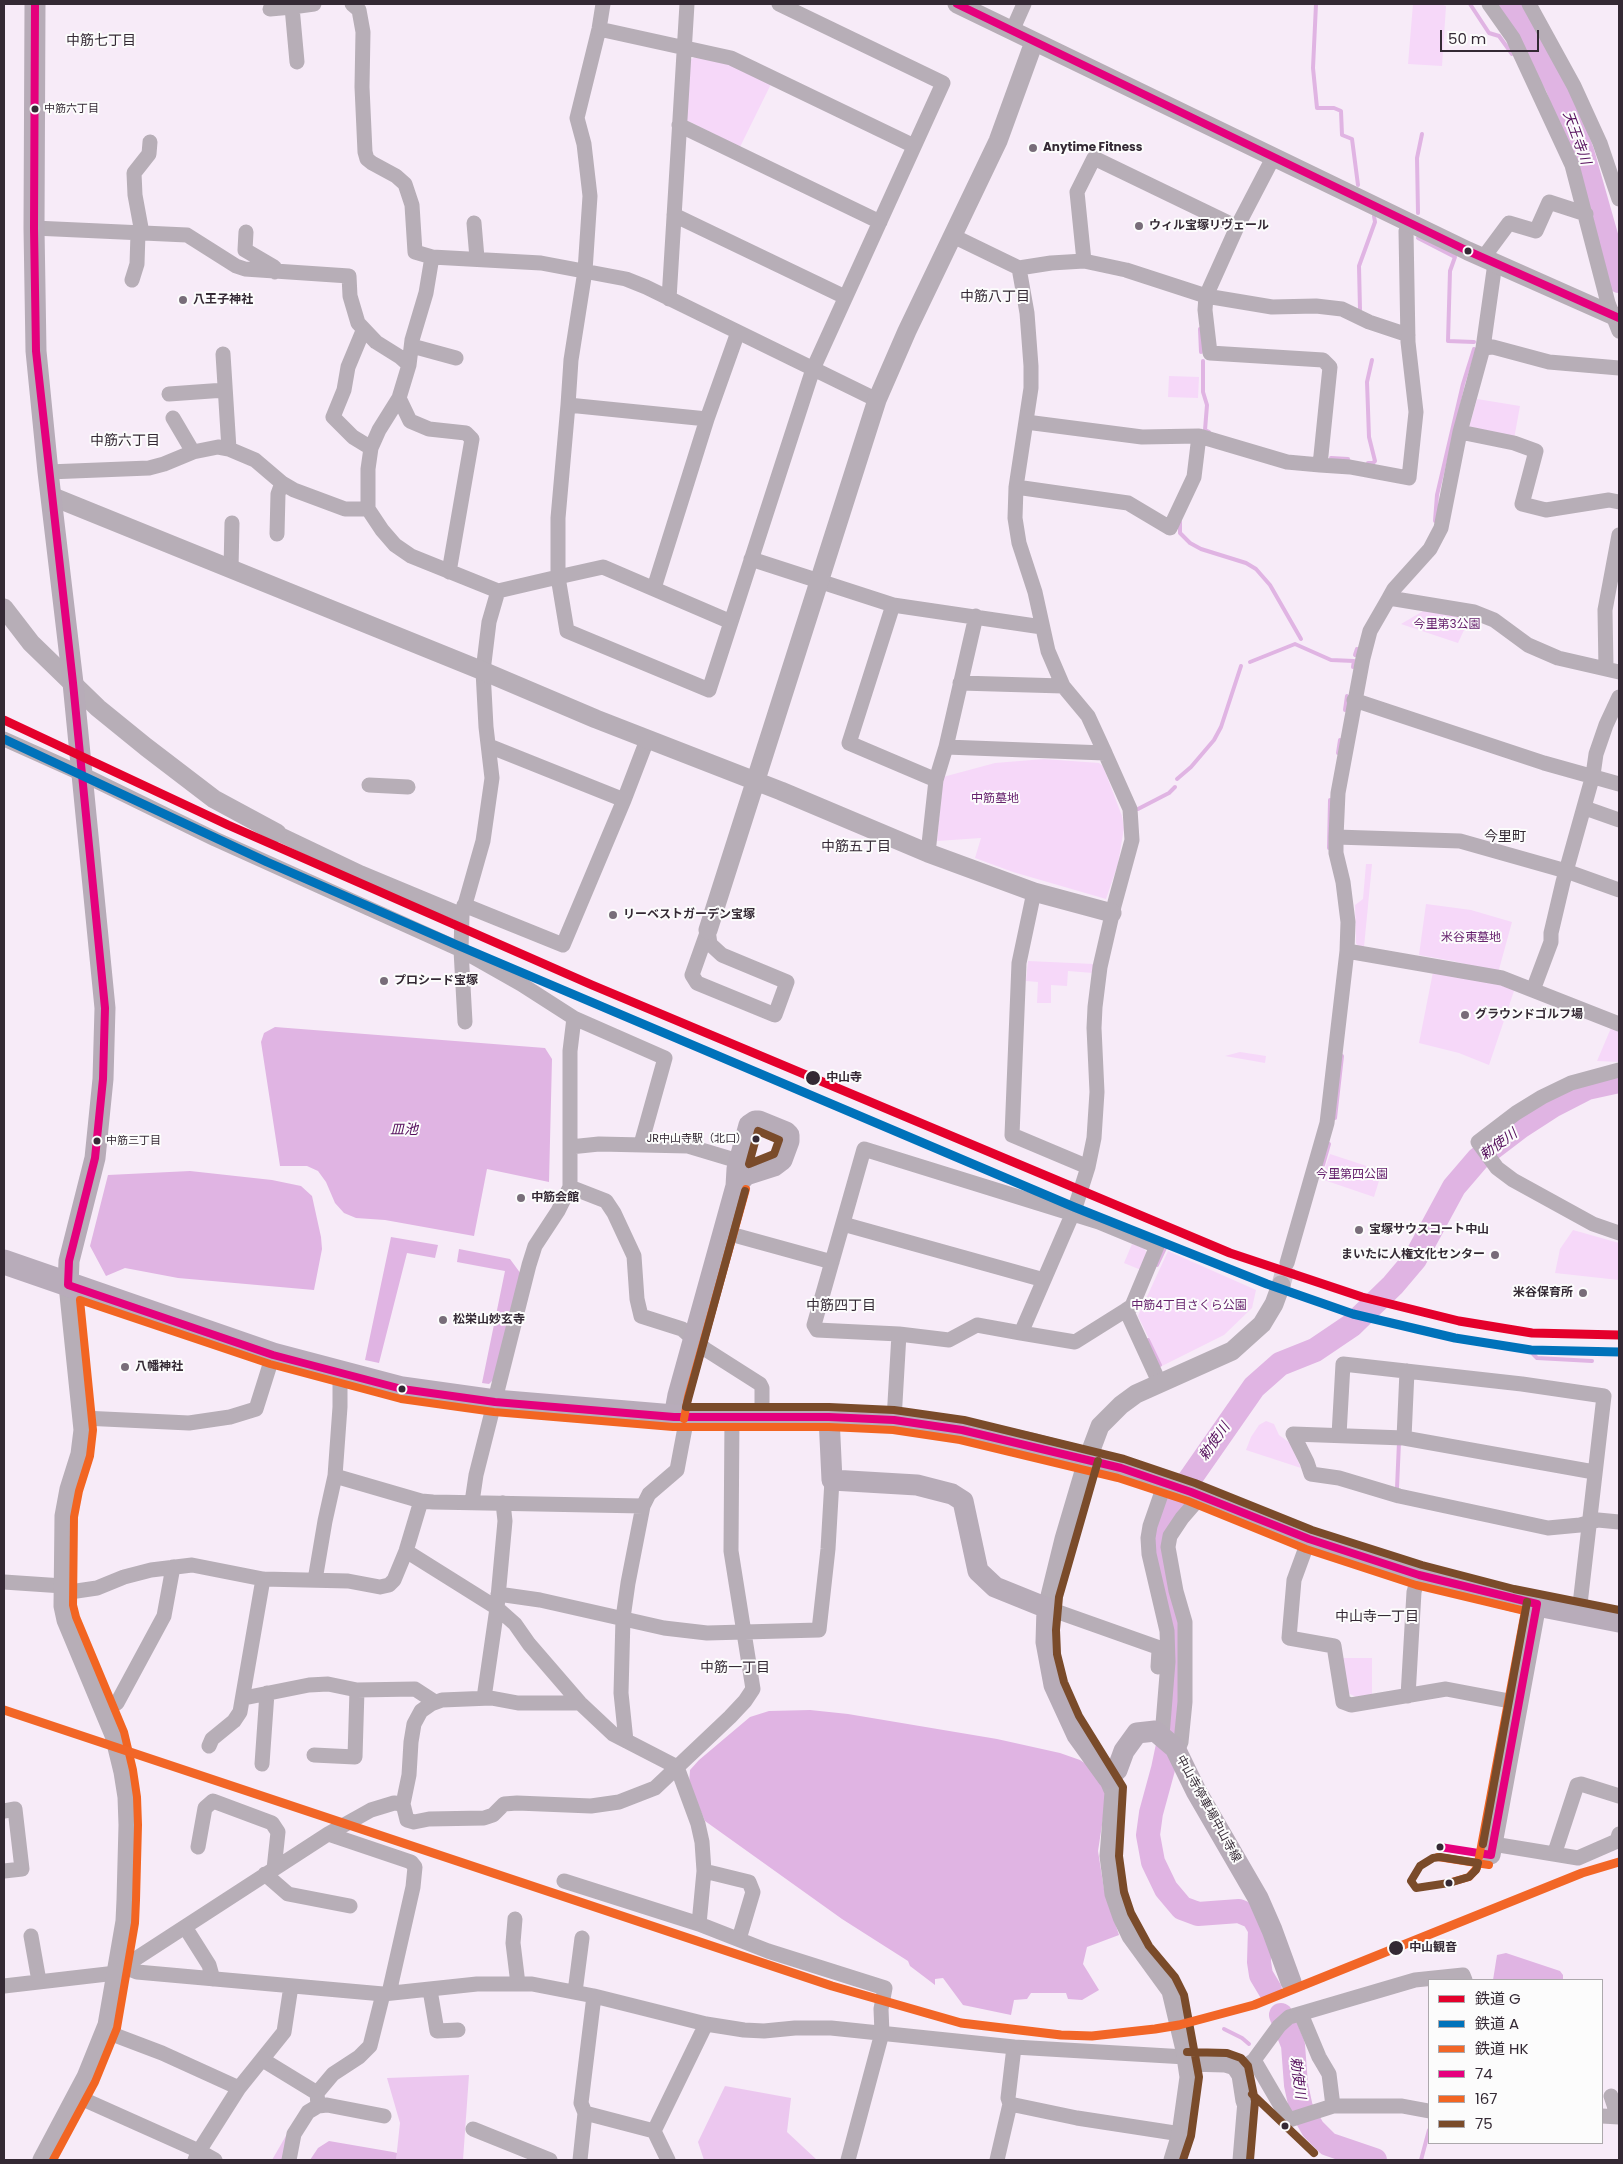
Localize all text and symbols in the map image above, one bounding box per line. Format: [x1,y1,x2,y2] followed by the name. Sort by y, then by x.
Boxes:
[1443,20,1542,52] scale bar
[1448,28,1486,49] text: 50 m
[66,33,136,49] district label: 中筋七丁目
[44,102,99,116] place label: 中筋六丁目
[30,104,40,114] marker: 中筋六丁目
[1559,109,1593,167] water label: 天王寺川
[1043,141,1142,155] place label: Anytime Fitness
[1027,142,1039,154] marker: Anytime Fitness
[1149,219,1269,233] place label: ウィル宝塚リヴェール
[1133,220,1145,232] marker: ウィル宝塚リヴェール
[1463,246,1473,256] unlabelled marker
[960,289,1030,305] district label: 中筋八丁目
[193,293,253,307] place label: 八王子神社
[177,294,189,306] marker: 八王子神社
[90,433,160,449] district label: 中筋六丁目
[1413,618,1481,632] park label: 今里第3公園
[971,792,1019,806] park label: 中筋墓地
[1484,829,1526,845] district label: 今里町
[821,839,891,855] district label: 中筋五丁目
[623,908,755,922] place label: リーベストガーデン宝塚
[607,909,619,921] marker: リーベストガーデン宝塚
[1441,931,1501,945] park label: 米谷東墓地
[394,974,478,988] place label: プロシード宝塚
[378,975,390,987] marker: プロシード宝塚
[1475,1008,1583,1022] place label: グラウンドゴルフ場
[1459,1009,1471,1021] marker: グラウンドゴルフ場
[804,1069,822,1087] marker: 中山寺
[826,1071,862,1085] place label: 中山寺
[390,1122,418,1138] water label: 皿池
[1477,1126,1521,1164] water label: 勅使川
[646,1132,747,1146] place label: JR中山寺駅（北口）
[106,1134,161,1148] place label: 中筋三丁目
[751,1134,761,1144] marker: JR中山寺駅（北口）
[92,1136,102,1146] marker: 中筋三丁目
[1316,1168,1388,1182] park label: 今里第四公園
[531,1191,579,1205] place label: 中筋会館
[515,1192,527,1204] marker: 中筋会館
[1369,1223,1489,1237] place label: 宝塚サウスコート中山
[1353,1224,1365,1236] marker: 宝塚サウスコート中山
[1341,1248,1485,1262] place label: まいたに人権文化センター
[1489,1249,1501,1261] marker: まいたに人権文化センター
[1513,1286,1573,1300] place label: 米谷保育所
[1577,1287,1589,1299] marker: 米谷保育所
[806,1298,876,1314] district label: 中筋四丁目
[1131,1299,1247,1313] park label: 中筋4丁目さくら公園
[453,1313,525,1327] place label: 松栄山妙玄寺
[437,1314,449,1326] marker: 松栄山妙玄寺
[135,1360,183,1374] place label: 八幡神社
[119,1361,131,1373] marker: 八幡神社
[397,1384,407,1394] unlabelled marker
[1196,1420,1234,1464] water label: 勅使川
[1335,1609,1419,1625] district label: 中山寺一丁目
[700,1660,770,1676] district label: 中筋一丁目
[1173,1753,1243,1865] street label: 中山寺停車場中山寺線
[1435,1842,1445,1852] unlabelled marker
[1444,1878,1454,1888] unlabelled marker
[1387,1939,1405,1957] marker: 中山観音
[1409,1941,1457,1955] place label: 中山観音
[1428,1979,1603,2144] legend
[1475,1988,1521,2009] text: 鉄道 G
[1475,2013,1519,2034] text: 鉄道 A
[1475,2038,1528,2059] text: 鉄道 HK
[1286,2056,1308,2100] water label: 勅使川
[1475,2063,1493,2084] text: 74
[1475,2088,1498,2109] text: 167
[1475,2113,1493,2134] text: 75
[1280,2121,1290,2131] unlabelled marker

